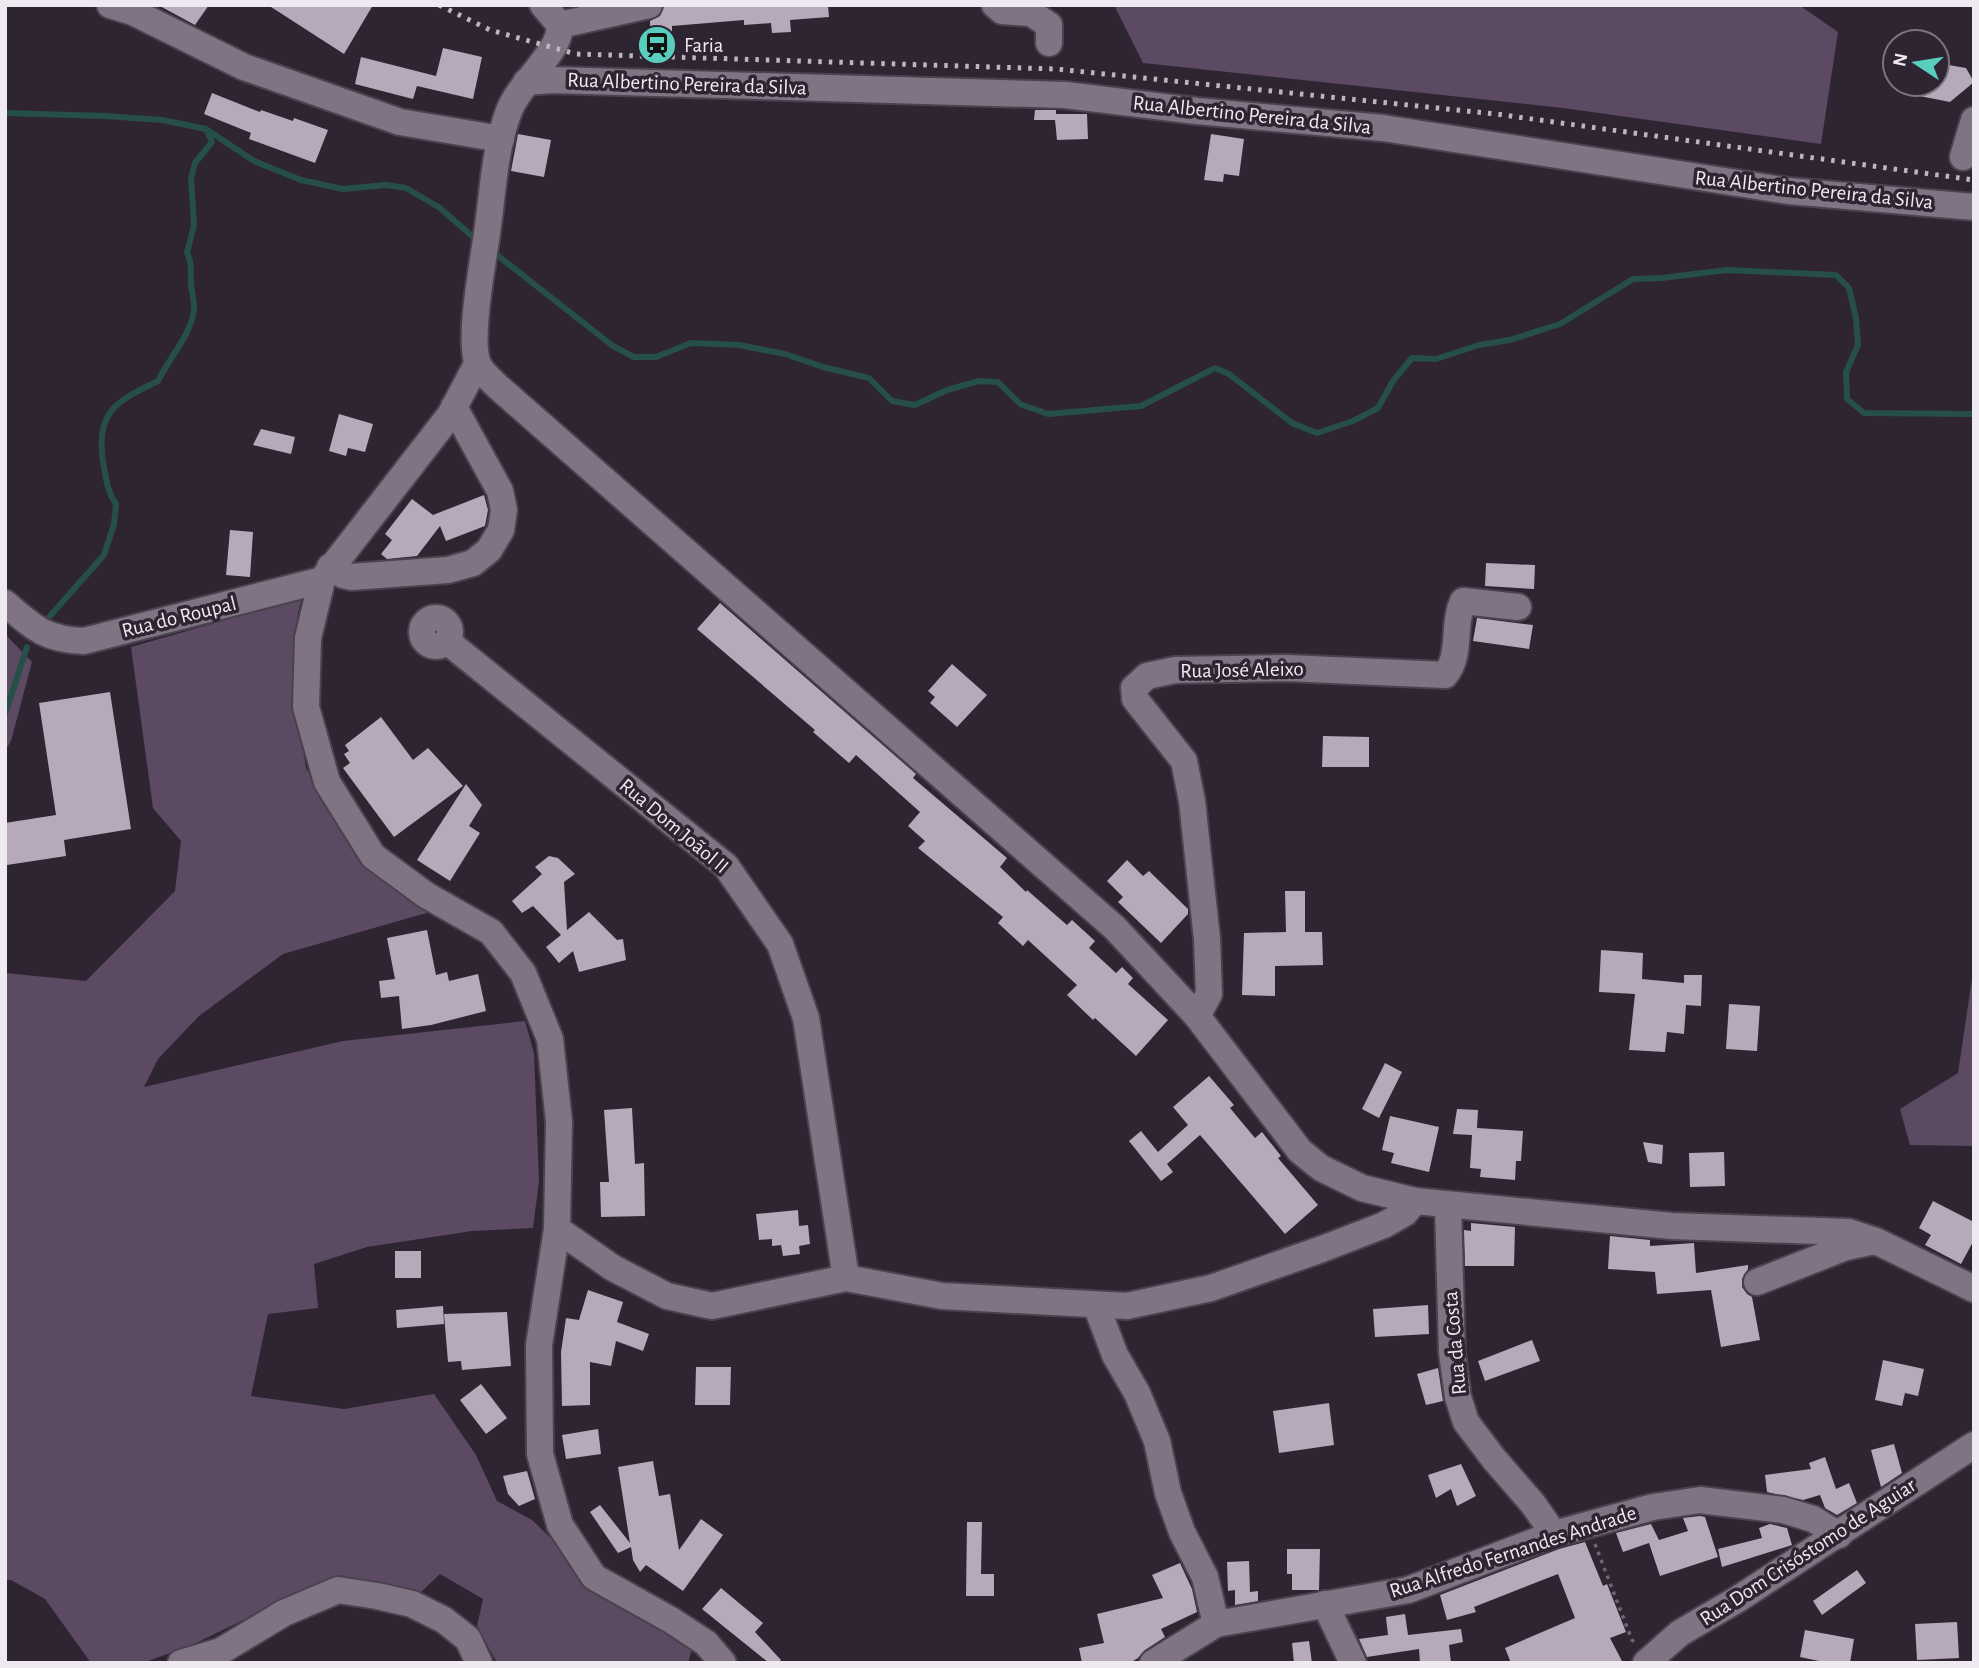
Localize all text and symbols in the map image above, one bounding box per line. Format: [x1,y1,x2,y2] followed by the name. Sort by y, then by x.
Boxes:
[636,24,678,66] station icon: Faria
[1881,28,1951,98] north arrow
[684,35,724,56] place label: Faria
[1890,51,1912,68] text: N
[567,69,807,99] street label: Rua Albertino Pereira da Silva
[1132,92,1372,138] street label: Rua Albertino Pereira da Silva
[1694,167,1934,213] street label: Rua Albertino Pereira da Silva
[120,593,238,641] street label: Rua do Roupal
[1180,658,1304,682] street label: Rua José Aleixo
[615,774,733,878] street label: Rua Dom Joãol II
[1440,1290,1470,1396] street label: Rua da Costa
[1696,1474,1920,1630] street label: Rua Dom Crisóstomo de Aguiar
[1387,1502,1639,1602] street label: Rua Alfredo Fernandes Andrade

